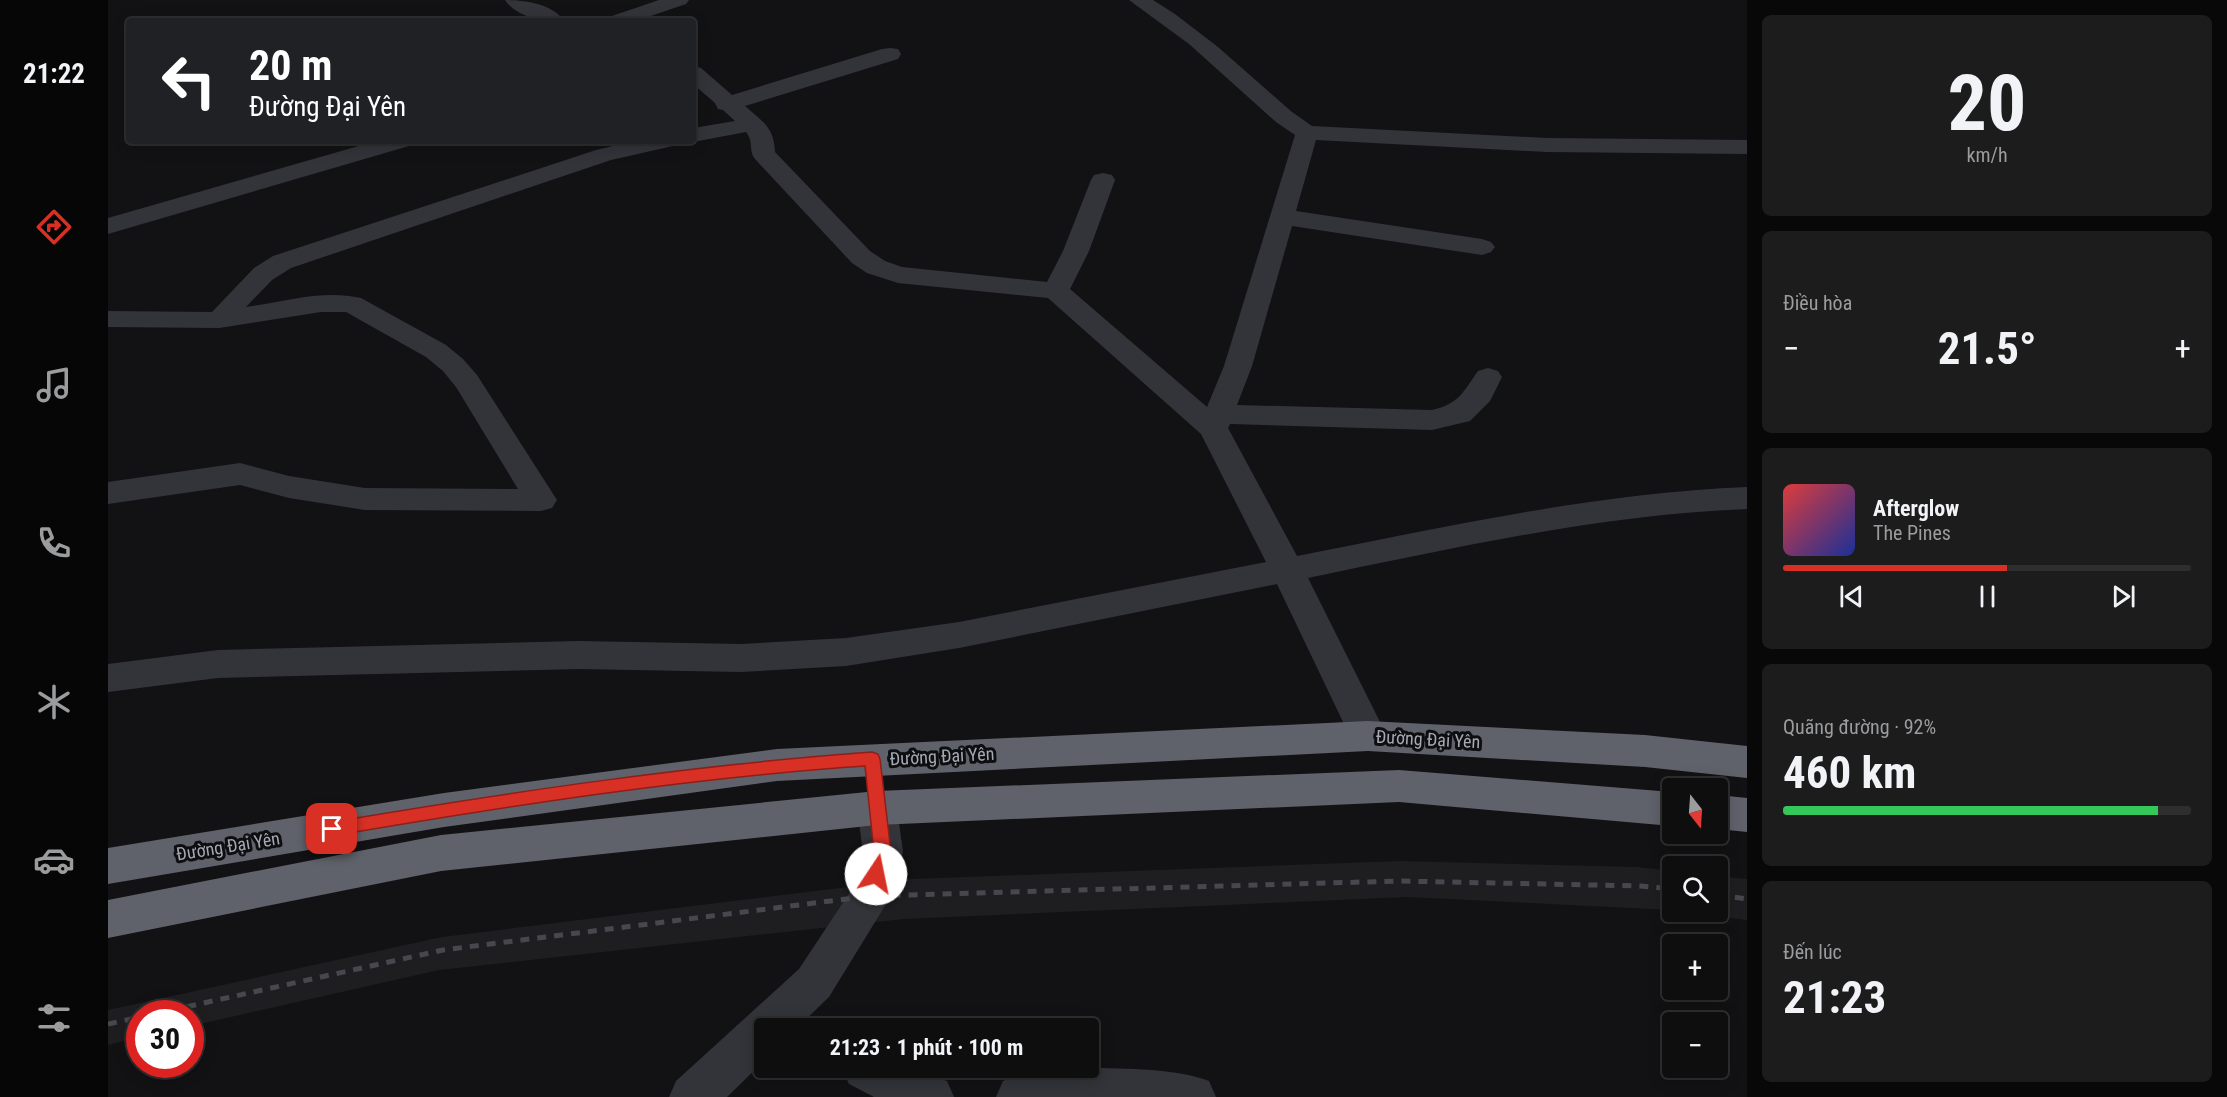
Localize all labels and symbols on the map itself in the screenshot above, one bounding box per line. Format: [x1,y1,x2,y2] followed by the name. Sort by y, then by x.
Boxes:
[1375,726,1481,752] street label: Đường Đại Yên
[889,743,995,769] street label: Đường Đại Yên
[1662,778,1728,844] north arrow
[306,803,357,854] pin
[175,827,281,865] street label: Đường Đại Yên
[844,842,908,906] position arrow
[126,1000,204,1078] speed limit sign: 30

